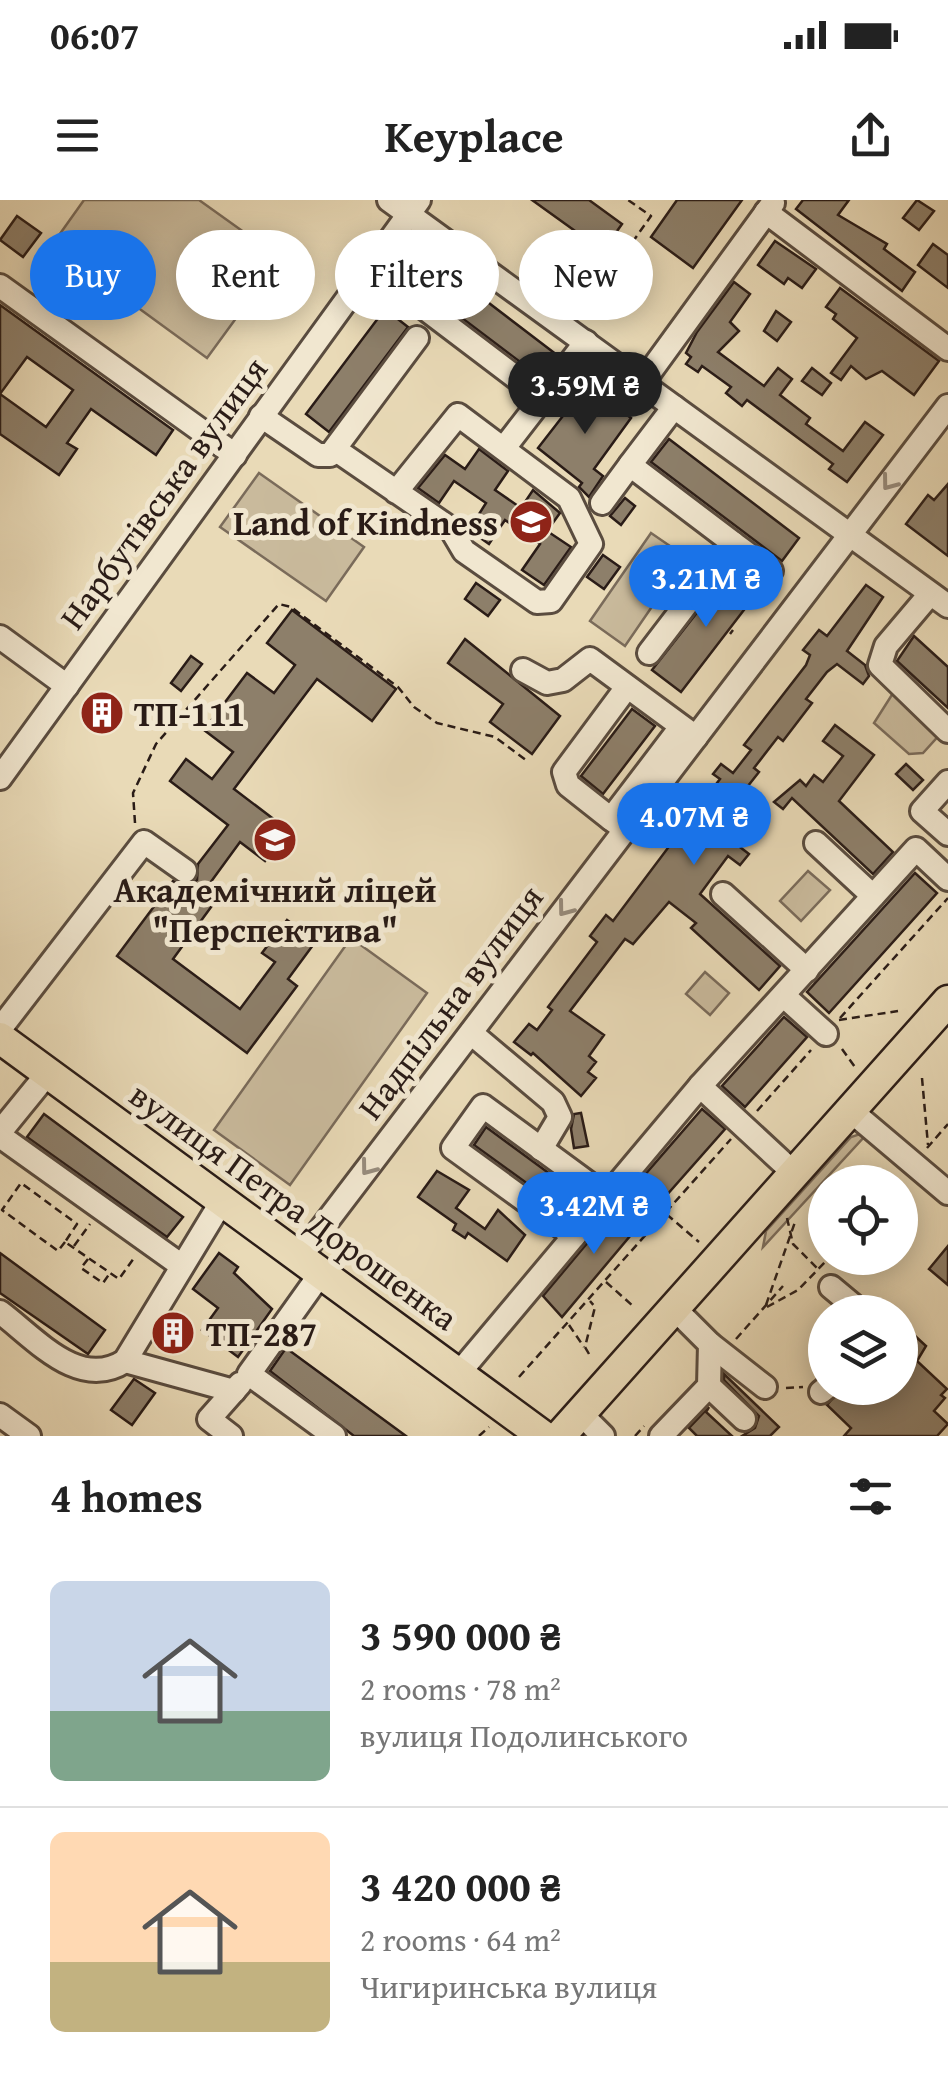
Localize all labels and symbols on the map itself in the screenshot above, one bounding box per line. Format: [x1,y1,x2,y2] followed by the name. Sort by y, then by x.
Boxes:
[47,346,279,640] street label: Нарбутівська вулиця
[493,352,677,437] pin: 3.59M ₴
[883,472,901,490] one-way arrow
[233,497,498,548] place label: Land of Kindness
[508,499,554,545] school or university icon: Land of Kindness
[614,545,798,630] pin: 3.21M ₴
[134,688,245,739] place label: ТП-111
[79,690,125,736] building icon: ТП-111
[602,783,786,868] pin: 4.07M ₴
[252,817,298,863] school or university icon: Академічний ліцей "Перспектива"
[114,864,436,955] place label: Академічний ліцей "Перспектива"
[345,874,555,1130] street label: Надпільна вулиця
[559,898,577,916] one-way arrow
[119,1069,469,1343] street label: вулиця Петра Дорошенка
[363,1157,380,1175] one-way arrow
[502,1172,686,1257] pin: 3.42M ₴
[206,1308,317,1359] place label: ТП-287
[150,1310,196,1356] building icon: ТП-287

